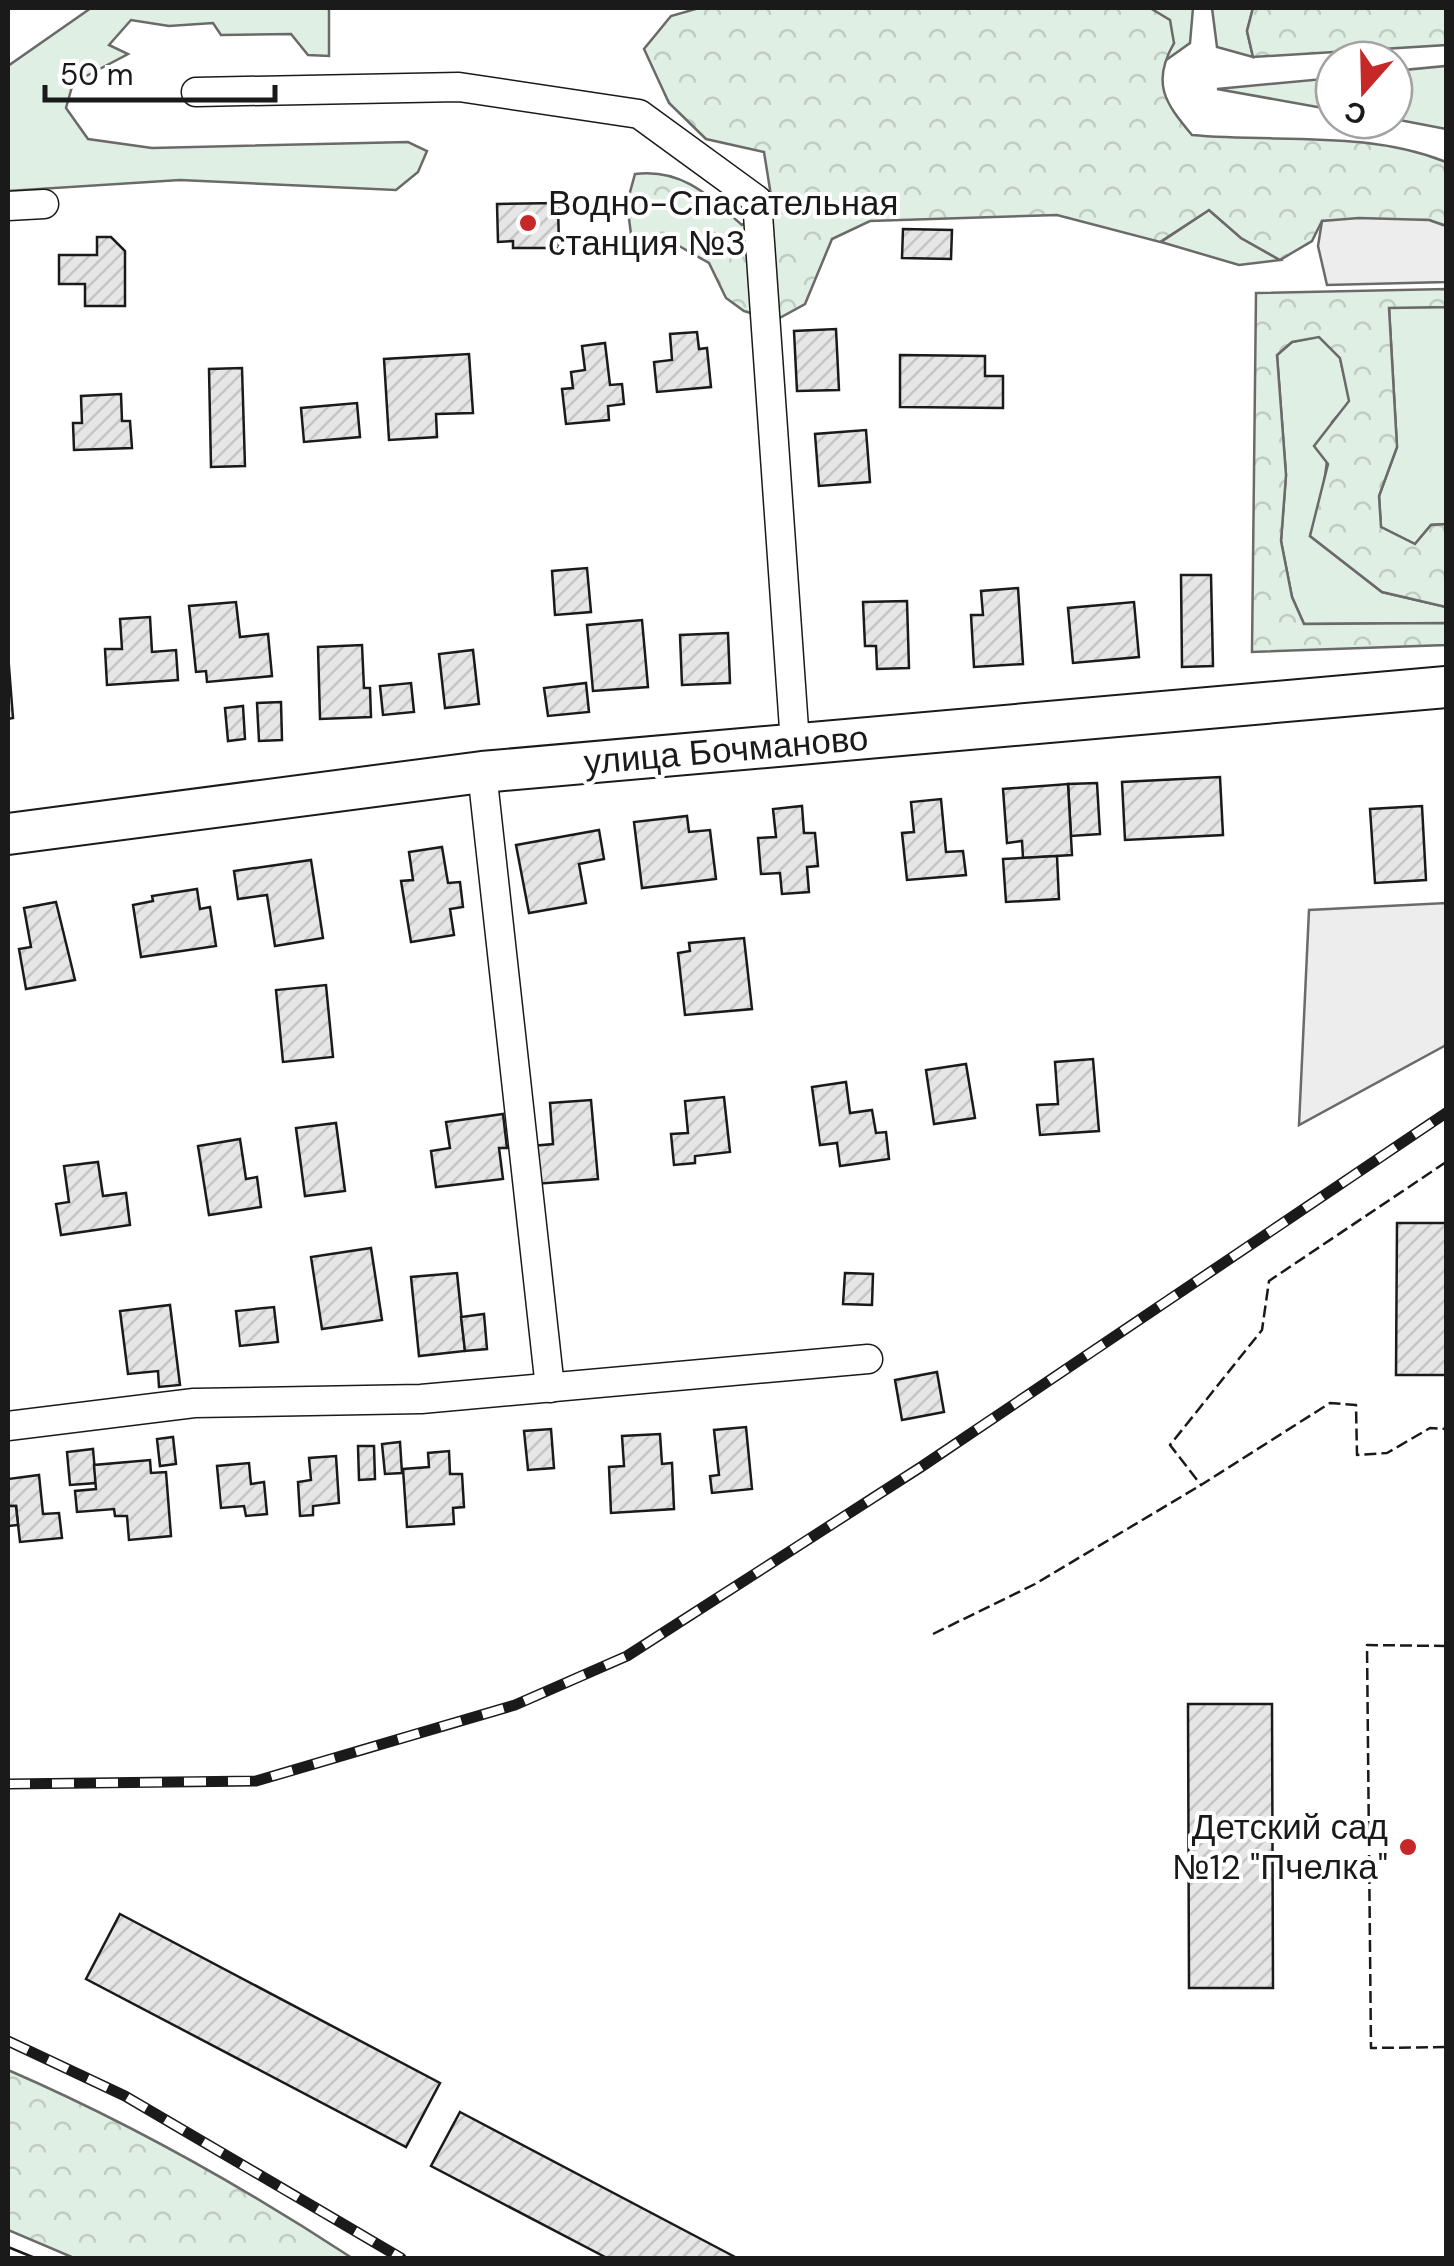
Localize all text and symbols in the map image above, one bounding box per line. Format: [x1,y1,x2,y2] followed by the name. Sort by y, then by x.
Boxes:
[45,40,275,102] scale bar
[1314,40,1414,140] north arrow
[60,55,134,94] text: 50 m
[1340,92,1371,134] text: С
[548,180,898,266] place label: Водно-Спасательная станция №3
[517,212,539,234] marker: Водно-Спасательная станция №3
[582,715,870,785] street label: улица Бочманово
[1172,1804,1388,1890] place label: Детский сад №12 "Пчелка"
[1397,1836,1419,1858] marker: Детский сад №12 "Пчелка"

